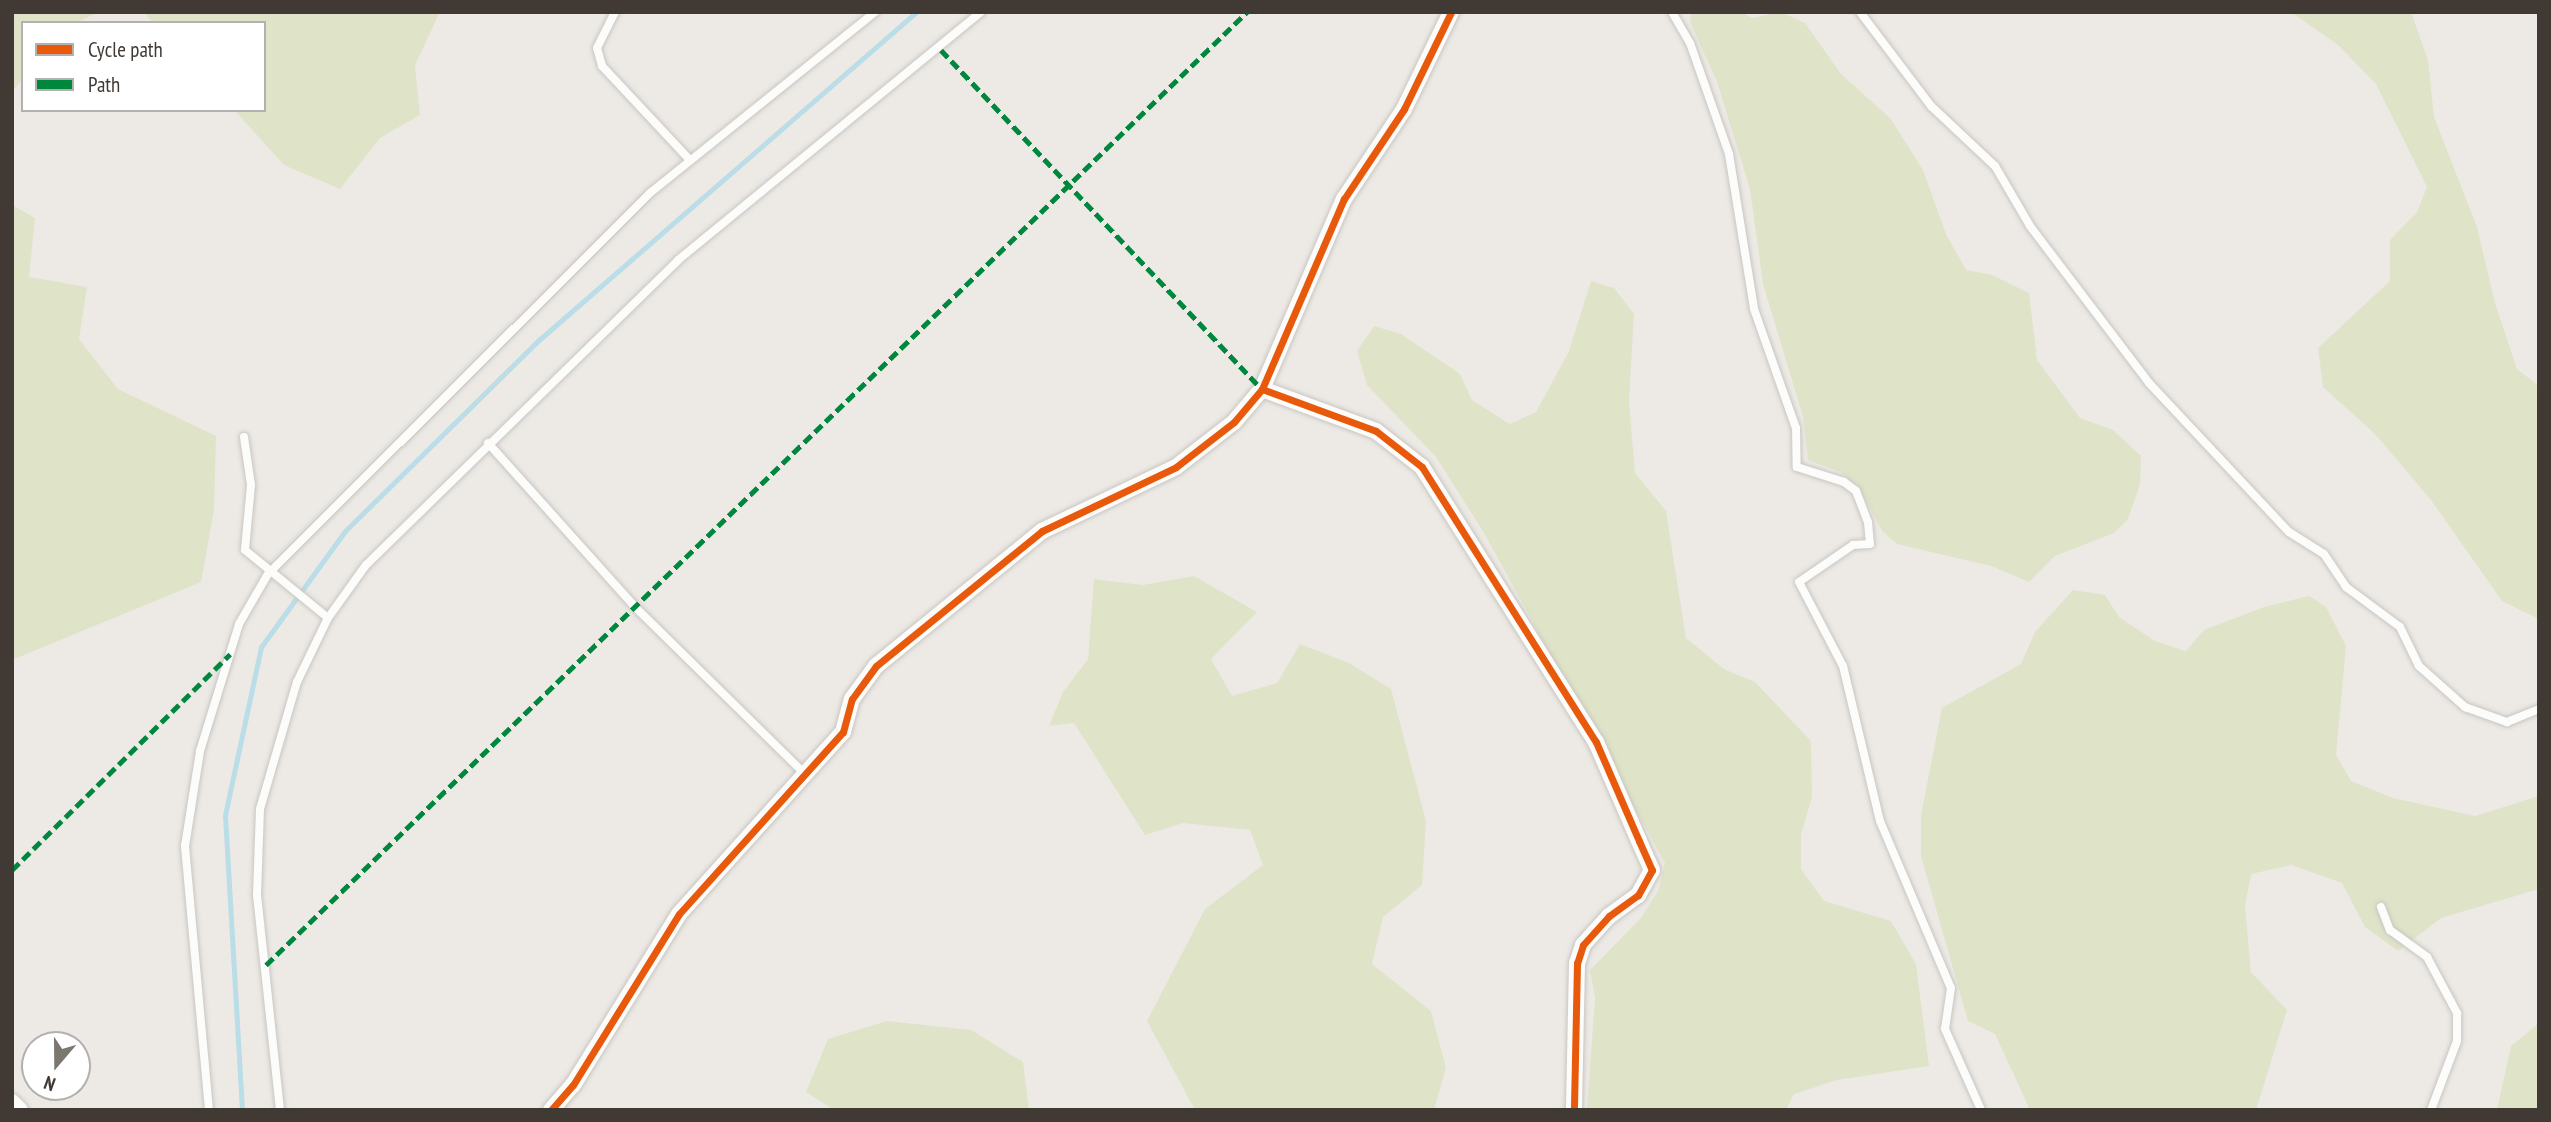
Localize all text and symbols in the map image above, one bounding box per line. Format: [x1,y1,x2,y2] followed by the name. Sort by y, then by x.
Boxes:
[21,21,266,112] legend
[88,36,163,63] text: Cycle path
[88,71,120,98] text: Path
[21,1031,91,1101] north arrow
[41,1071,58,1097] text: N

